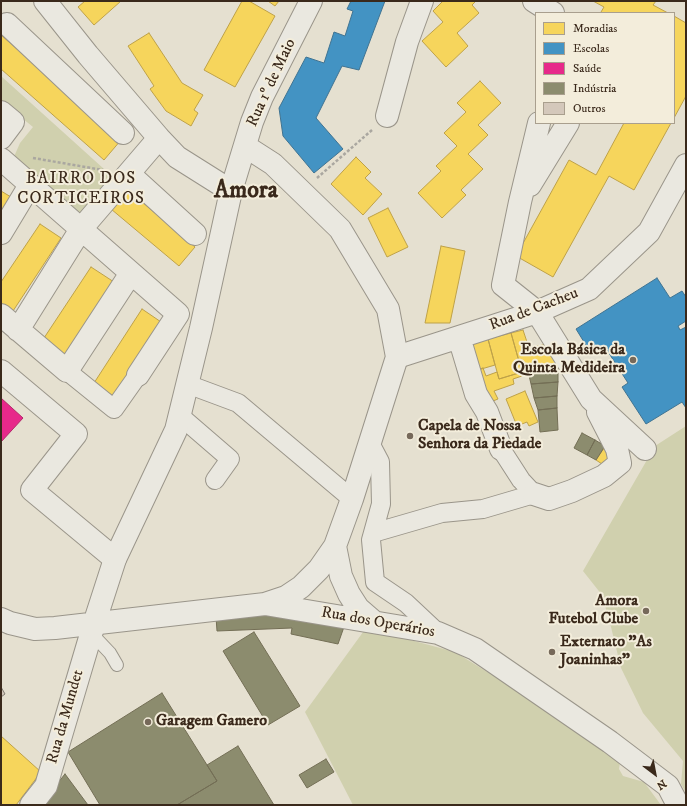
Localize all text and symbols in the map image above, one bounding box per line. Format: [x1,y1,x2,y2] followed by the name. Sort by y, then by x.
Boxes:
[535,12,675,124] legend
[573,21,617,36] text: Moradias
[243,36,301,130] street label: Rua 1º de Maio
[573,41,609,56] text: Escolas
[573,61,601,76] text: Saúde
[573,81,616,96] text: Indústria
[573,101,605,116] text: Outros
[17,169,145,209] district label: BAIRRO DOS CORTICEIROS
[214,178,278,206] district label: Amora
[487,284,581,336] street label: Rua de Cacheu
[513,341,625,379] place label: Escola Básica da Quinta Medideira
[628,355,638,365] marker: Escola Básica da Quinta Medideira
[418,417,541,455] place label: Capela de Nossa Senhora da Piedade
[405,431,415,441] marker: Capela de Nossa Senhora da Piedade
[548,592,638,630] place label: Amora Futebol Clube
[320,604,436,642] street label: Rua dos Operários
[641,606,651,616] marker: Amora Futebol Clube
[560,633,652,671] place label: Externato "As Joaninhas"
[547,647,557,657] marker: Externato "As Joaninhas"
[43,668,89,766] street label: Rua da Mundet
[156,712,267,732] place label: Garagem Gamero
[143,717,153,727] marker: Garagem Gamero
[635,754,675,794] north arrow
[654,776,669,793] text: N

